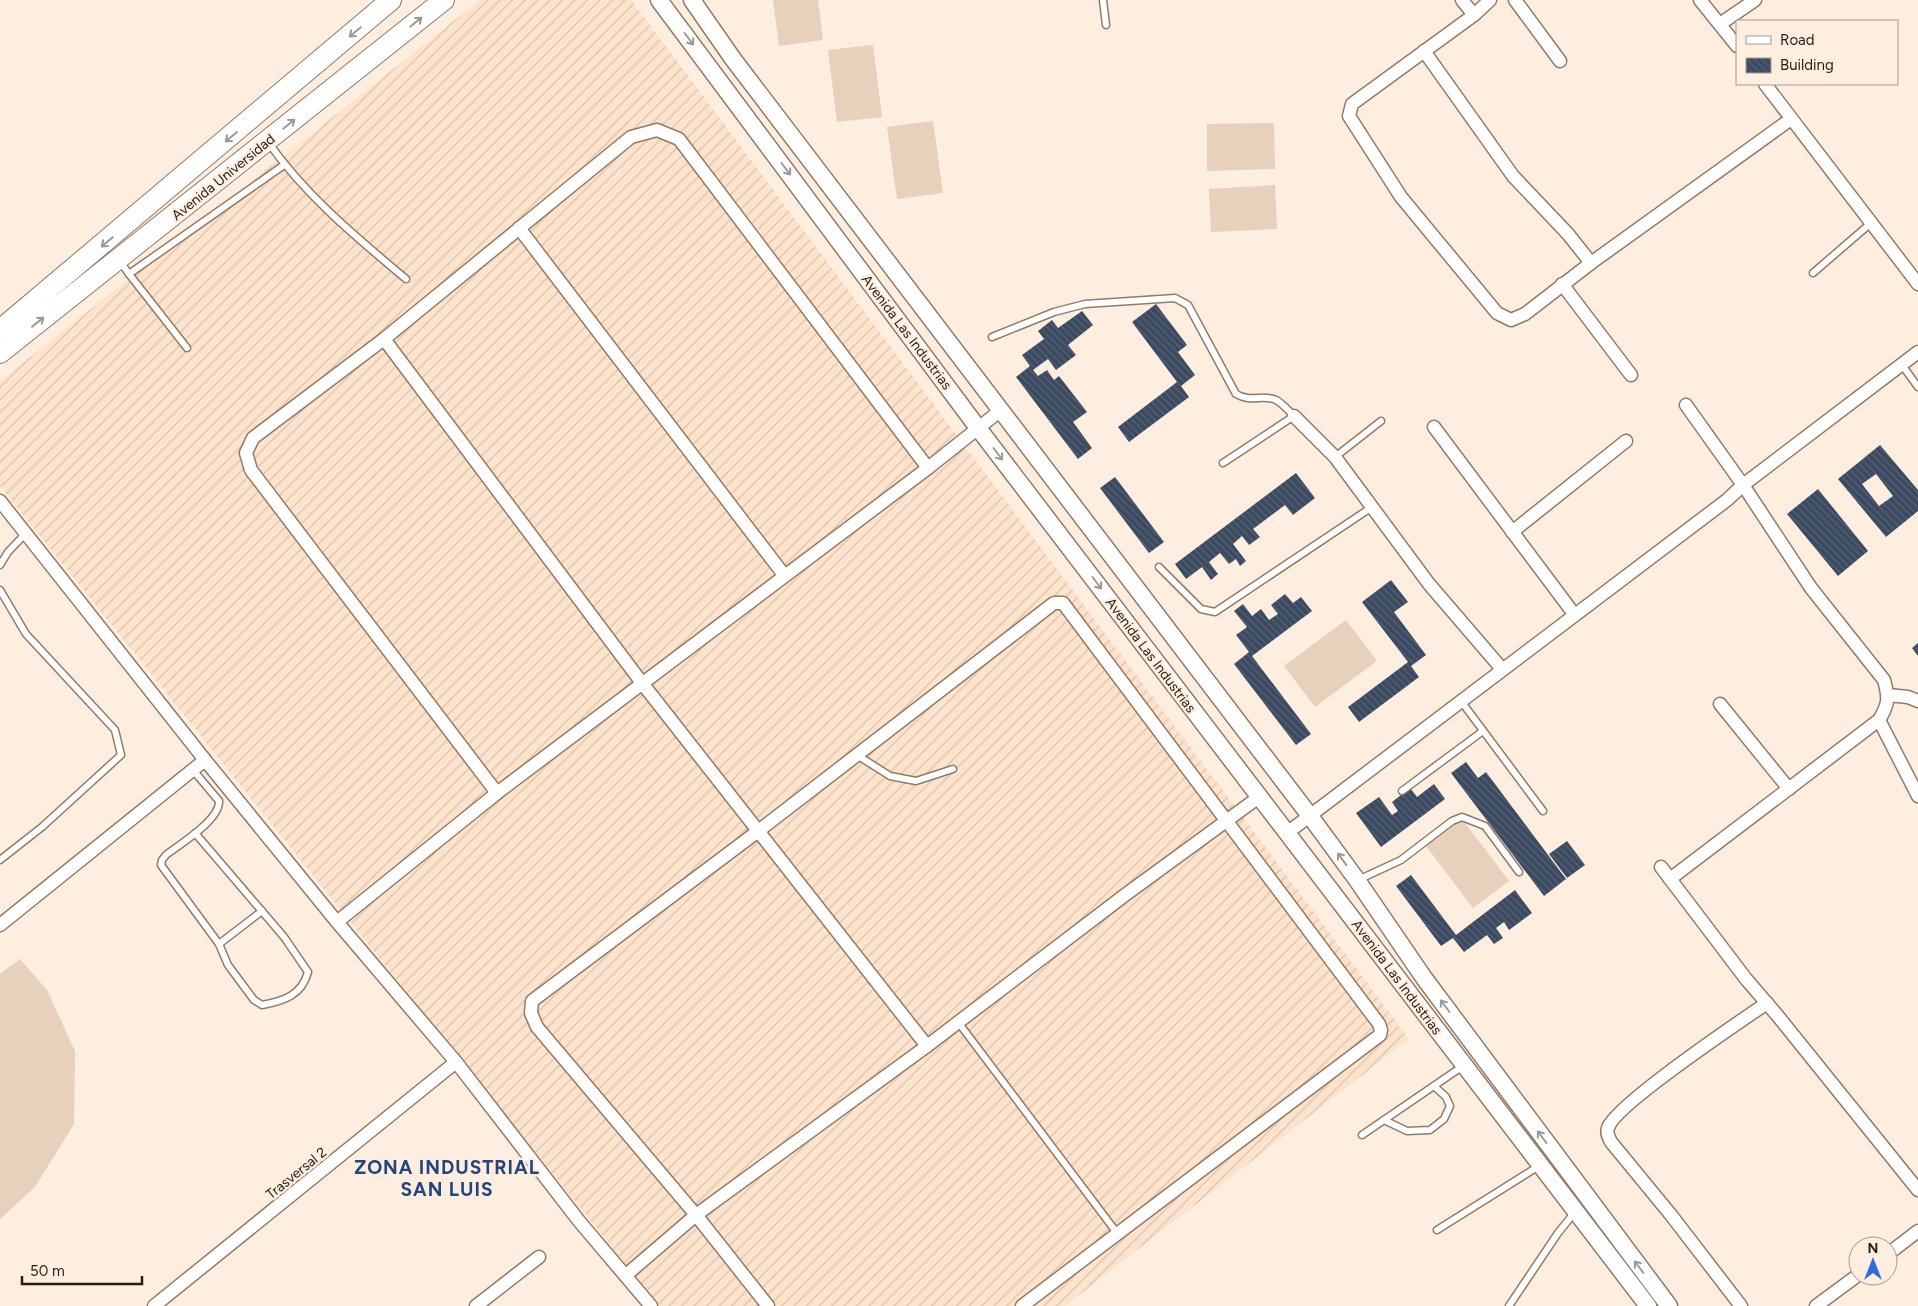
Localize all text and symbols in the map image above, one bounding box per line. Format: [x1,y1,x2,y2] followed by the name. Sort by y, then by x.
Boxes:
[409,17,422,28] one-way arrow
[1736,20,1898,85] legend
[349,27,362,38] one-way arrow
[1780,31,1815,49] text: Road
[683,32,694,45] one-way arrow
[1780,56,1834,74] text: Building
[282,118,295,129] one-way arrow
[168,131,278,224] street label: Avenida Universidad
[224,131,237,143] one-way arrow
[780,162,791,175] one-way arrow
[100,236,113,248] one-way arrow
[858,272,955,393] street label: Avenida Las Industrias
[31,316,44,327] one-way arrow
[993,447,1003,461] one-way arrow
[1091,576,1102,589] one-way arrow
[1102,595,1199,716] street label: Avenida Las Industrias
[1336,853,1347,866] one-way arrow
[1348,917,1445,1038] street label: Avenida Las Industrias
[1440,999,1450,1013] one-way arrow
[1537,1131,1548,1144] one-way arrow
[263,1144,330,1203] street label: Trasversal 2
[354,1156,540,1201] district label: ZONA INDUSTRIAL SAN LUIS
[1848,1236,1898,1286] north arrow
[1868,1240,1878,1257] text: N
[22,1254,142,1286] scale bar
[1634,1261,1645,1274] one-way arrow
[30,1262,65,1280] text: 50 m

